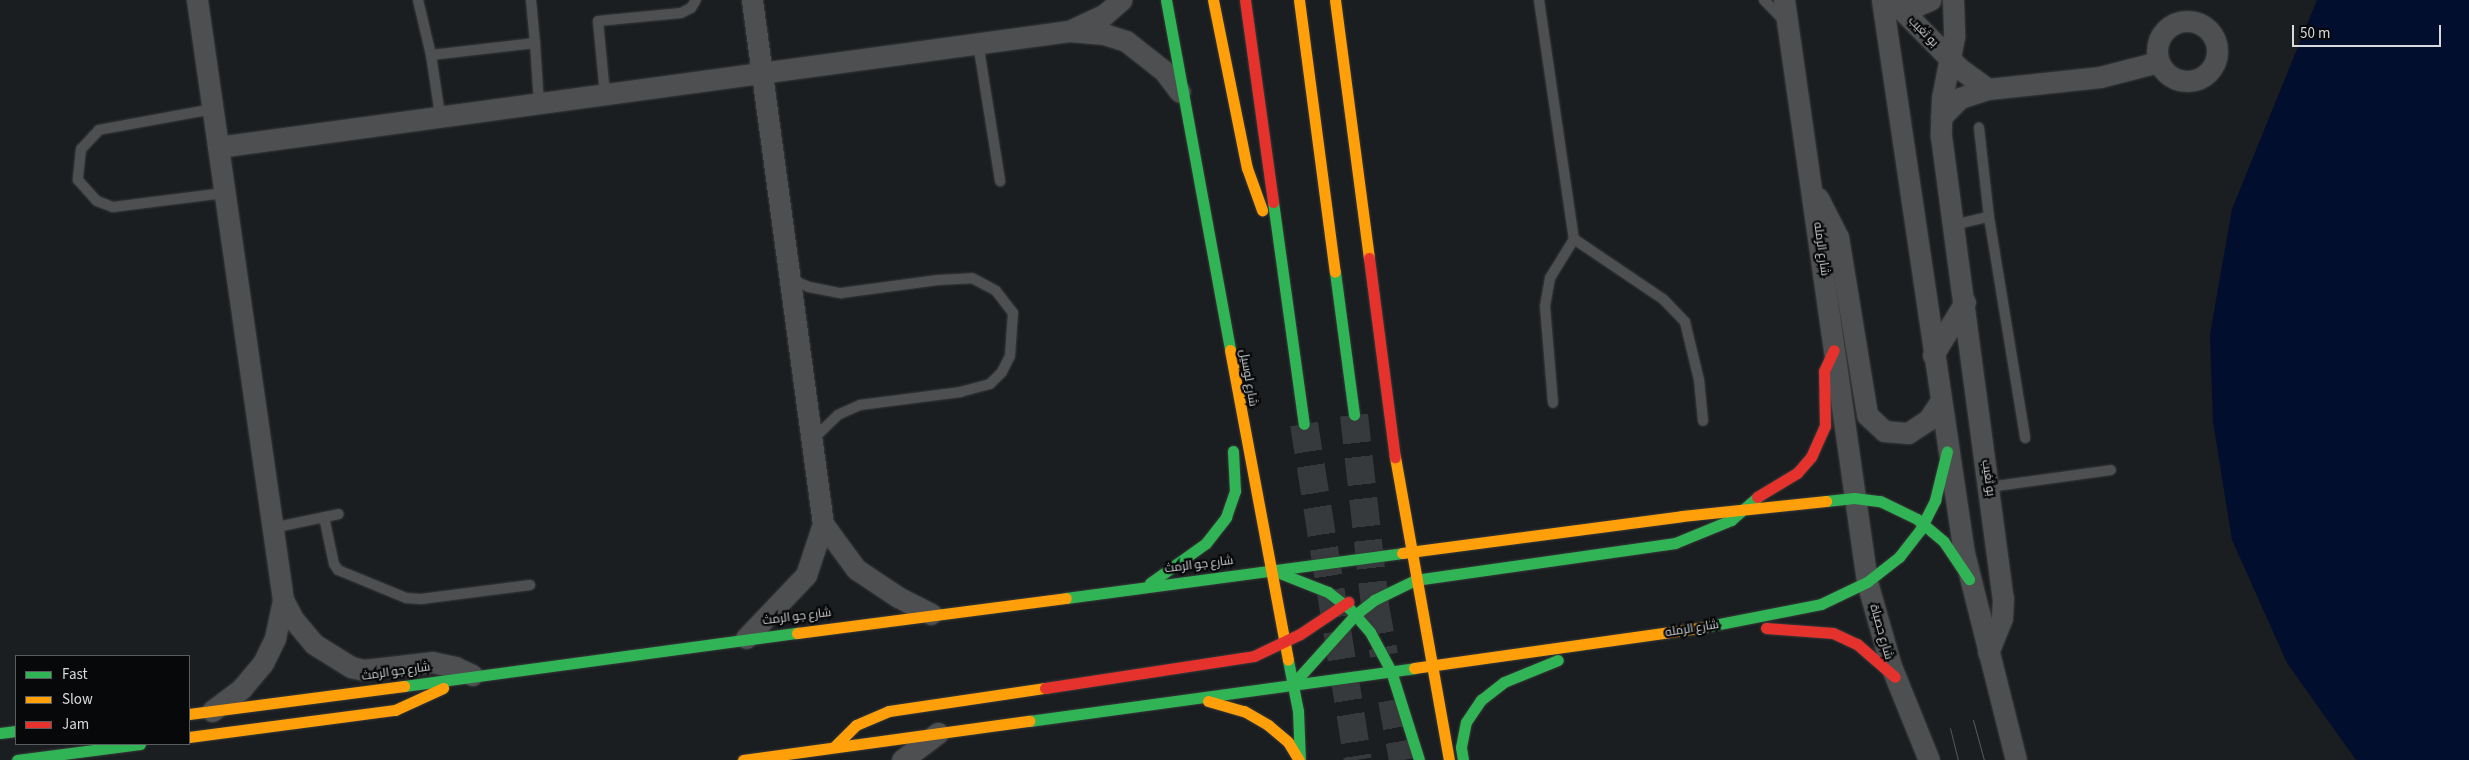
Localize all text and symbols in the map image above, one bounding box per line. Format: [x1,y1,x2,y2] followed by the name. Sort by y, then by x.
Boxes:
[1905,14,1941,50] street label: بو ثغيب
[2294,15,2443,47] scale bar
[2300,23,2330,44] text: 50 m
[1810,221,1832,277] street label: شارع الرمله
[1236,348,1260,408] street label: شارع لوسيل
[1978,459,1998,497] street label: بو ثغيب
[1164,554,1234,576] street label: شارع جو الرمث
[1866,603,1896,661] street label: شارع حصباة
[762,606,832,628] street label: شارع جو الرمث
[1664,618,1720,640] street label: شارع الرمله
[15,655,190,745] legend
[361,660,431,684] street label: شارع جو الرمث
[62,664,88,685] text: Fast
[62,689,93,710] text: Slow
[62,714,89,735] text: Jam

